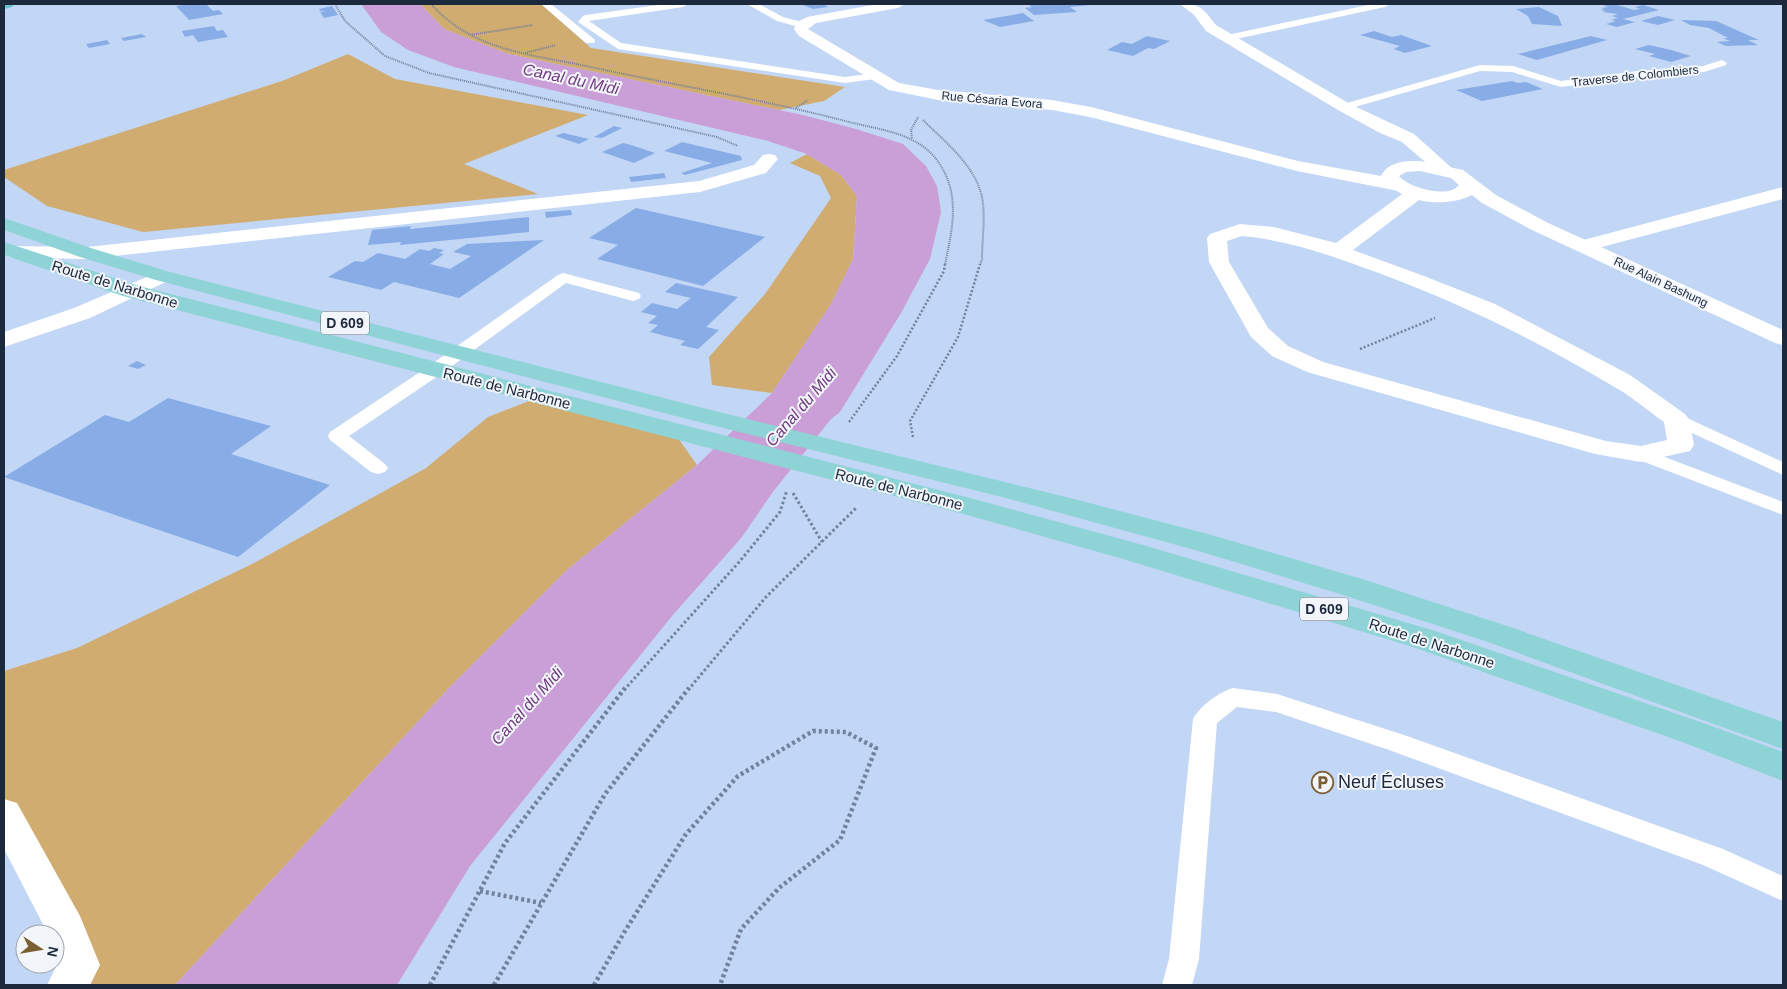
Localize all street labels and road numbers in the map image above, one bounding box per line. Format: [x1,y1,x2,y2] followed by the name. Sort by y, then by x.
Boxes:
[1571,62,1699,90] street label: Traverse de Colombiers
[941,89,1043,111] street label: Rue Césaria Evora
[1612,254,1710,310] street label: Rue Alain Bashung
[50,257,180,311] street label: Route de Narbonne
[321,312,369,334] road number: D 609
[441,364,573,412] street label: Route de Narbonne
[833,465,965,513] street label: Route de Narbonne
[1300,598,1348,620] road number: D 609
[1367,615,1497,671] street label: Route de Narbonne

